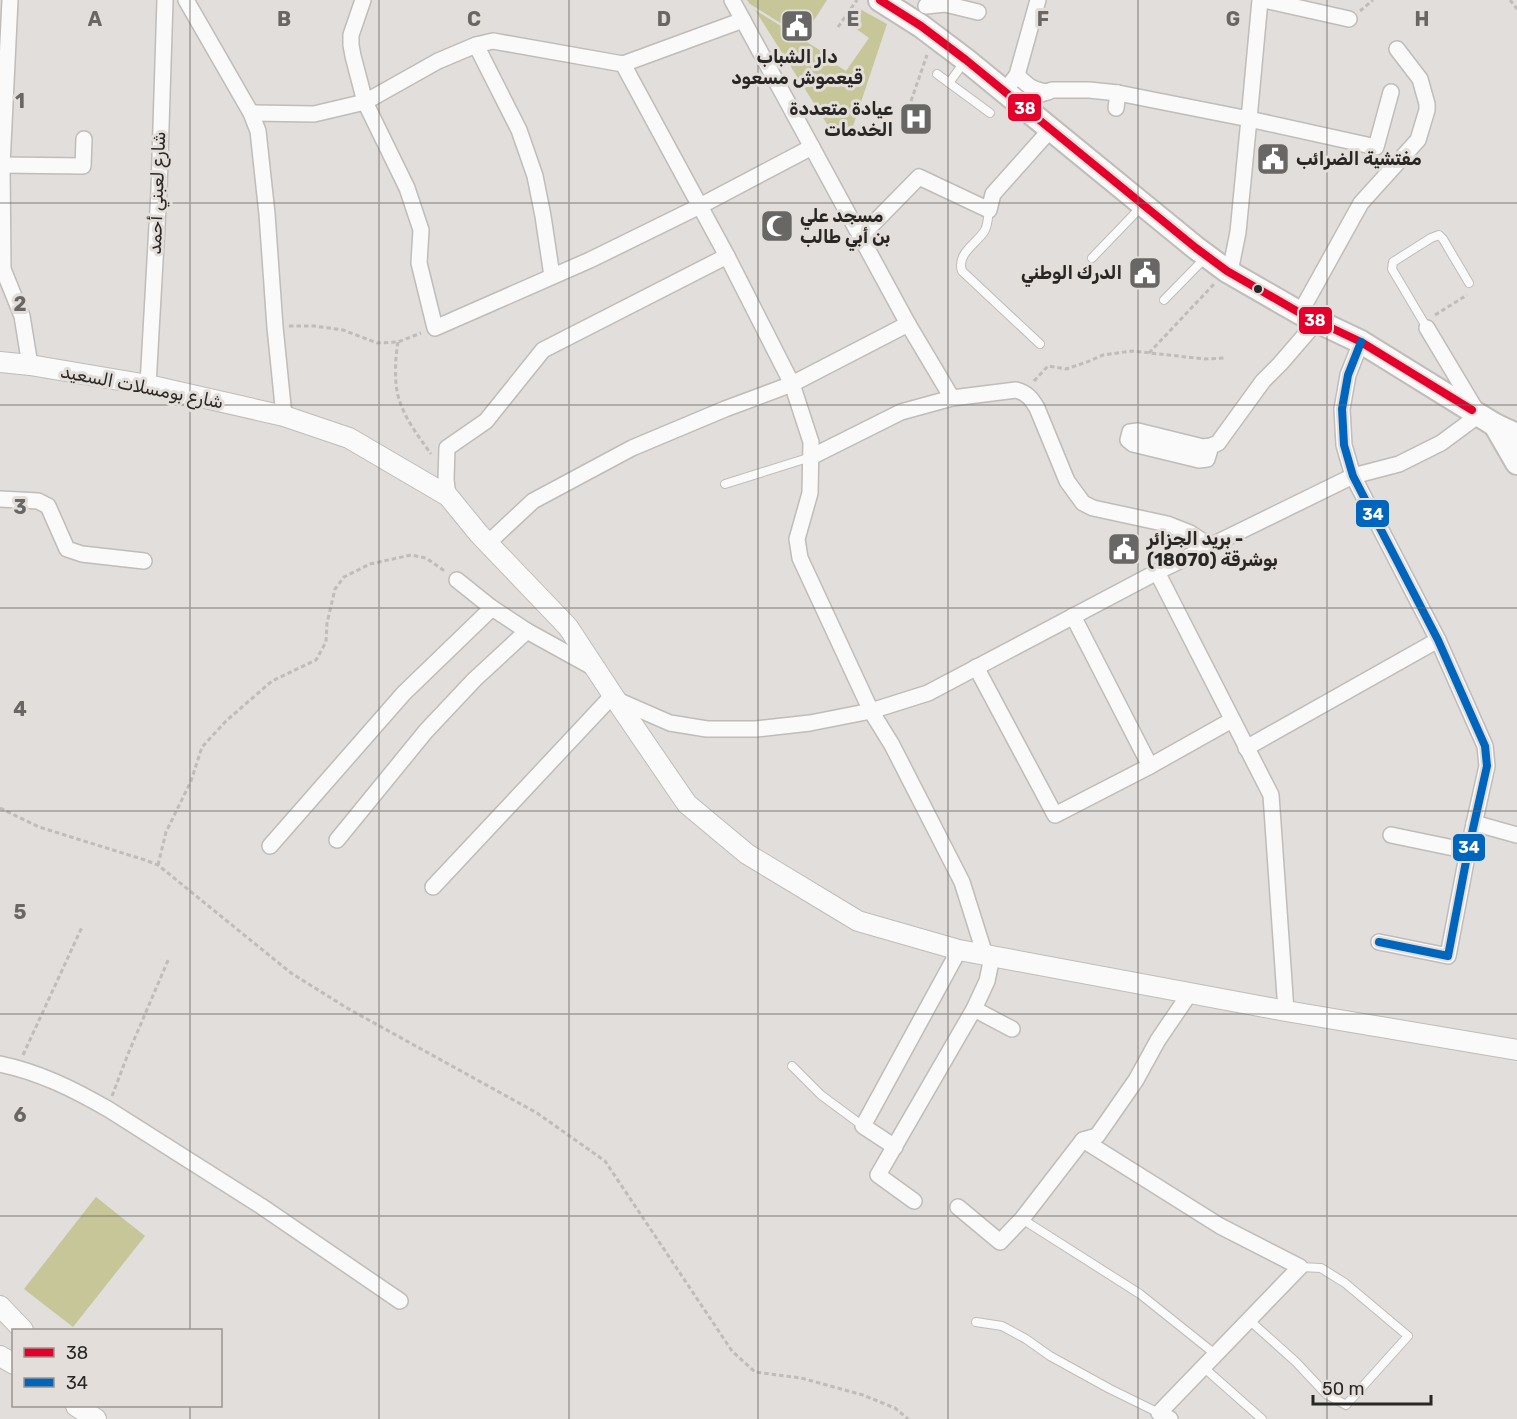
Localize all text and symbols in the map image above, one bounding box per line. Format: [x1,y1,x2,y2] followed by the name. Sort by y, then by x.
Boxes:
[88,7,103,31] text: A
[277,7,291,31] text: B
[467,7,481,31] text: C
[657,7,671,31] text: D
[847,7,859,31] text: E
[1037,7,1049,31] text: F
[1226,7,1240,31] text: G
[1415,7,1429,31] text: H
[779,8,815,44] public building icon: دار الشباب قيعموش مسعود
[731,46,863,89] place label: دار الشباب قيعموش مسعود
[15,89,25,113] text: 1
[1007,93,1042,122] line badge: 38
[789,98,893,141] place label: عيادة متعددة الخدمات
[1014,99,1036,118] text: 38
[898,101,934,137] hospital icon: عيادة متعددة الخدمات
[144,131,172,255] street label: شارع لعبني أحمد
[1255,141,1291,177] public building icon: مفتشية الضرائب
[1296,148,1422,170] place label: مفتشية الضرائب
[800,205,891,251] place label: مسجد علي بن أبي طالب
[759,208,795,244] mosque icon: مسجد علي بن أبي طالب
[1127,255,1163,291] public building icon: الدرك الوطني
[1021,262,1122,287] place label: الدرك الوطني
[1252,283,1264,295] unlabelled marker
[14,292,27,316] text: 2
[1298,306,1333,335] line badge: 38
[1304,311,1326,330] text: 38
[58,360,225,415] street label: شارع بومسلات السعيد
[13,495,27,519] text: 3
[1355,499,1390,528] line badge: 34
[1362,505,1384,524] text: 34
[1146,528,1278,571] place label: بريد الجزائر - بوشرقة (18070)
[1106,531,1142,567] public building icon: بريد الجزائر - بوشرقة (18070)
[13,697,27,721] text: 4
[1452,833,1486,862] line badge: 34
[1458,838,1480,857] text: 34
[14,900,27,924] text: 5
[13,1103,27,1127] text: 6
[12,1329,222,1407] legend
[66,1342,88,1364] text: 38
[1313,1368,1432,1406] scale bar
[66,1372,88,1394] text: 34
[1322,1378,1365,1400] text: 50 m

